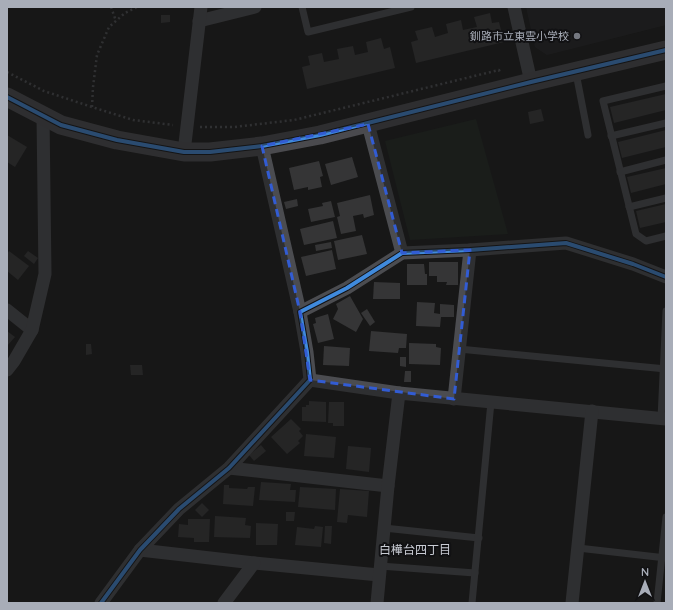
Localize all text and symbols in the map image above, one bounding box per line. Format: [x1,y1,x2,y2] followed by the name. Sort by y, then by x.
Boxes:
[470,29,569,43] place label: 釧路市立東雲小学校
[572,31,582,41] marker: 釧路市立東雲小学校
[379,542,451,557] district label: 白樺台四丁目
[625,562,665,602] north arrow
[641,565,649,579] text: N

